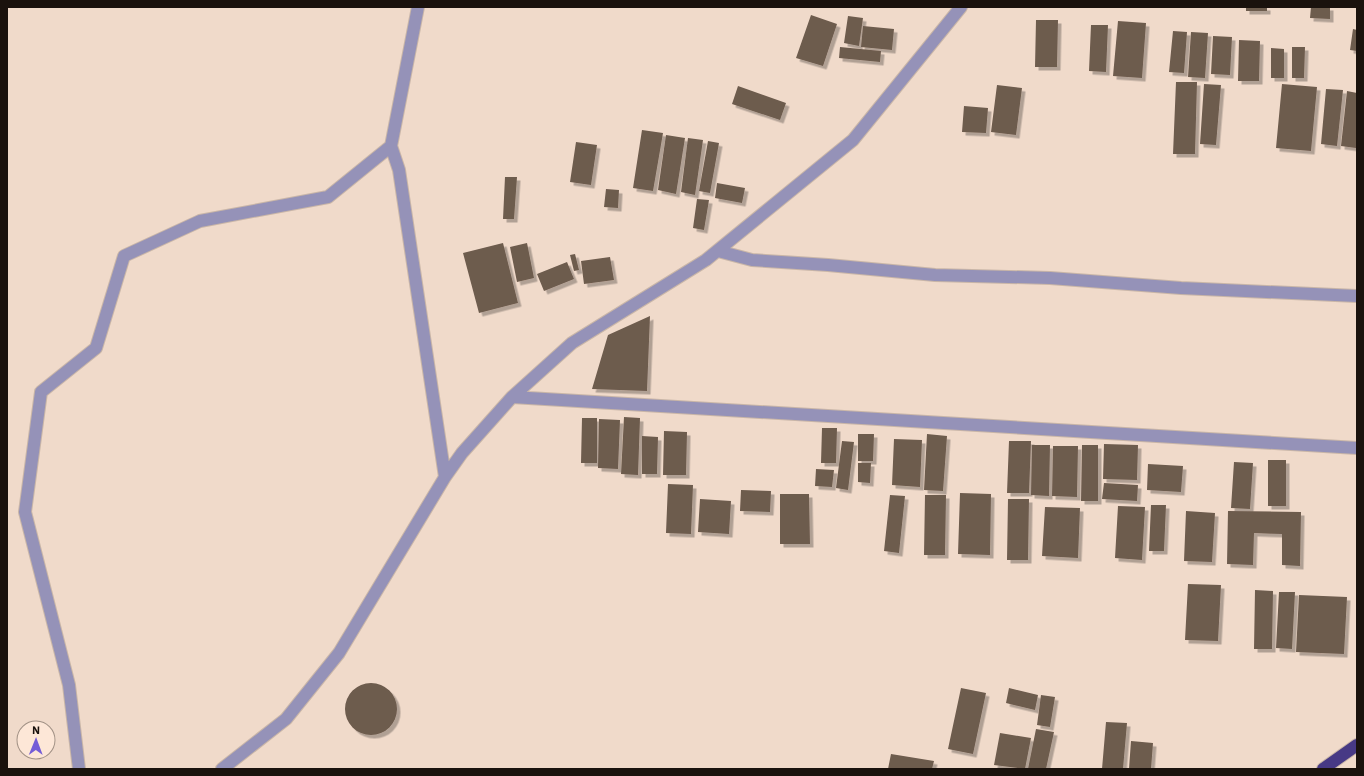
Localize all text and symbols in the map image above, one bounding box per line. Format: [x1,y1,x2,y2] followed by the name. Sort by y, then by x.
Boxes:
[16,720,56,760] north arrow
[32,723,40,737] text: N

